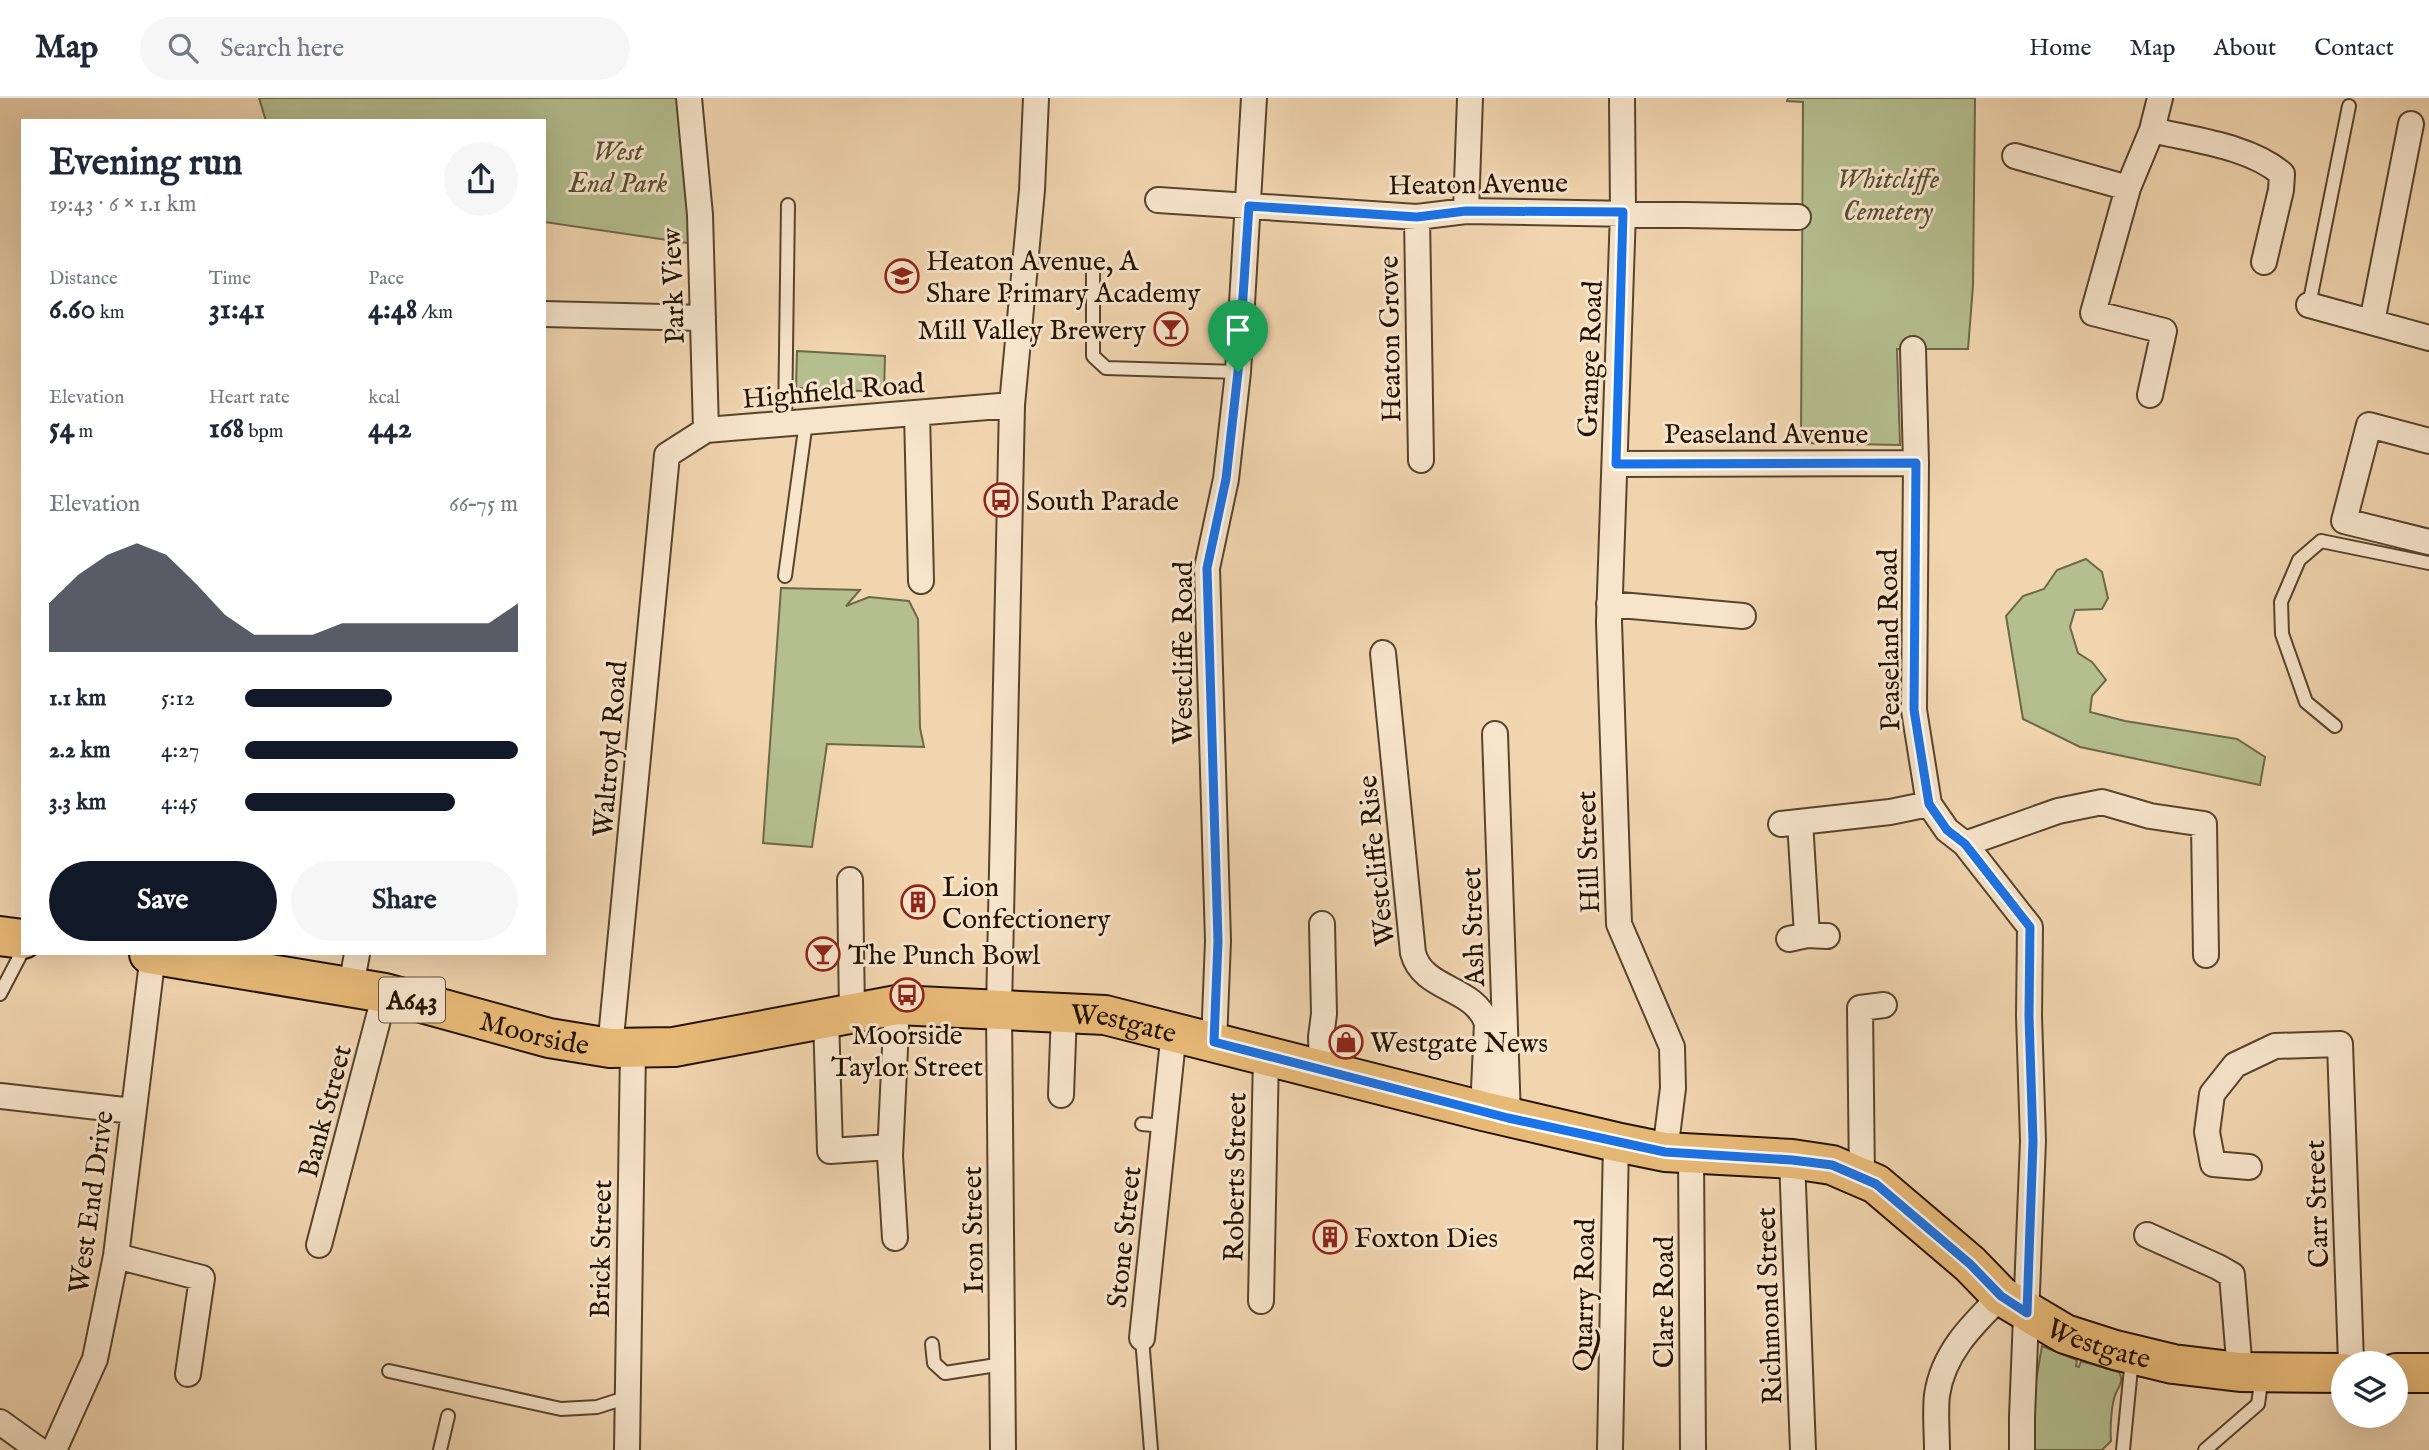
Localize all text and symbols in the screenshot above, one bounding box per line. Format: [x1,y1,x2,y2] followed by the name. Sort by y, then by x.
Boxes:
[140,17,630,80] search box
[35,27,98,69] text: Map
[164,29,202,67] icon: search
[220,32,344,65] text: Search here
[2029,33,2092,64] text: Home
[2130,33,2176,64] text: Map
[2214,33,2276,64] text: About
[2314,33,2394,64] text: Contact
[567,135,668,202] park label: West End Park
[49,140,243,188] text: Evening run
[444,142,518,216] button: share
[1837,163,1940,230] park label: Whitcliffe Cemetery
[1388,166,1568,205] street label: Heaton Avenue
[49,190,197,219] text: 19:43 · 6 × 1.1 km
[655,227,694,345] street label: Park View
[926,245,1201,312] place label: Heaton Avenue, A Share Primary Academy
[1373,255,1410,423] street label: Heaton Grove
[883,257,921,295] school or university icon: Heaton Avenue, A Share Primary Academy
[49,267,118,291] text: Distance
[209,267,251,291] text: Time
[368,267,404,291] text: Pace
[1571,280,1612,438] street label: Grange Road
[49,291,95,329] text: 6.60
[209,291,265,329] text: 31:41
[368,291,417,329] text: 4:48
[1208,300,1268,372] pin
[95,301,124,325] text: km
[417,301,453,325] text: /km
[1152,310,1190,348] bar icon: Mill Valley Brewery
[1219,311,1257,349] icon: arrive
[917,314,1146,349] place label: Mill Valley Brewery
[741,367,926,418] street label: Highfield Road
[49,386,124,410] text: Elevation
[209,386,290,410] text: Heart rate
[368,386,400,410] text: kcal
[49,410,74,448] text: 54
[209,410,244,448] text: 168
[368,410,412,448] text: 442
[1664,418,1869,453] street label: Peaseland Avenue
[74,420,93,444] text: m
[244,420,284,444] text: bpm
[982,481,1020,519] bus stop icon: South Parade
[1026,485,1179,520] place label: South Parade
[49,490,140,519] text: Elevation
[449,490,518,519] text: 66–75 m
[1871,548,1910,731] street label: Peaseland Road
[1167,561,1202,745] street label: Westcliffe Road
[586,659,637,839] street label: Waltroyd Road
[49,684,106,713] text: 1.1 km
[161,684,195,713] text: 5:12
[49,736,111,765] text: 2.2 km
[161,736,200,765] text: 4:27
[1351,773,1404,948] street label: Westcliffe Rise
[49,788,106,817] text: 3.3 km
[161,788,198,817] text: 4:45
[1570,790,1609,914] street label: Hill Street
[49,861,277,941] button: Save
[291,861,518,941] button: Share
[1455,866,1494,988] street label: Ash Street
[942,871,1111,938] place label: Lion Confectionery
[899,883,937,921] building icon: Lion Confectionery
[804,935,842,973] bar icon: The Punch Bowl
[848,939,1041,974] place label: The Punch Bowl
[888,976,926,1014] bus stop icon: Moorside Taylor Street
[379,978,445,1023] road number: A643
[1070,998,1180,1053] street label: Westgate
[475,1005,592,1064] street label: Moorside
[831,1019,983,1086] place label: Moorside Taylor Street
[1327,1023,1365,1061] shop icon: Westgate News
[1370,1027,1548,1062] place label: Westgate News
[292,1041,361,1182] street label: Bank Street
[1218,1092,1255,1262] street label: Roberts Street
[62,1109,123,1296] street label: West End Drive
[2299,1139,2338,1269] street label: Carr Street
[1101,1164,1150,1310] street label: Stone Street
[956,1165,993,1294] street label: Iron Street
[584,1179,621,1319] street label: Brick Street
[1750,1206,1791,1405] street label: Richmond Street
[1311,1218,1349,1256] building icon: Foxton Dies
[1567,1218,1604,1372] street label: Quarry Road
[1354,1222,1498,1257] place label: Foxton Dies
[1648,1236,1683,1368] street label: Clare Road
[2039,1312,2154,1378] street label: Westgate
[2331,1351,2408,1428] map controls
[2331,1351,2408,1428] button: layers

